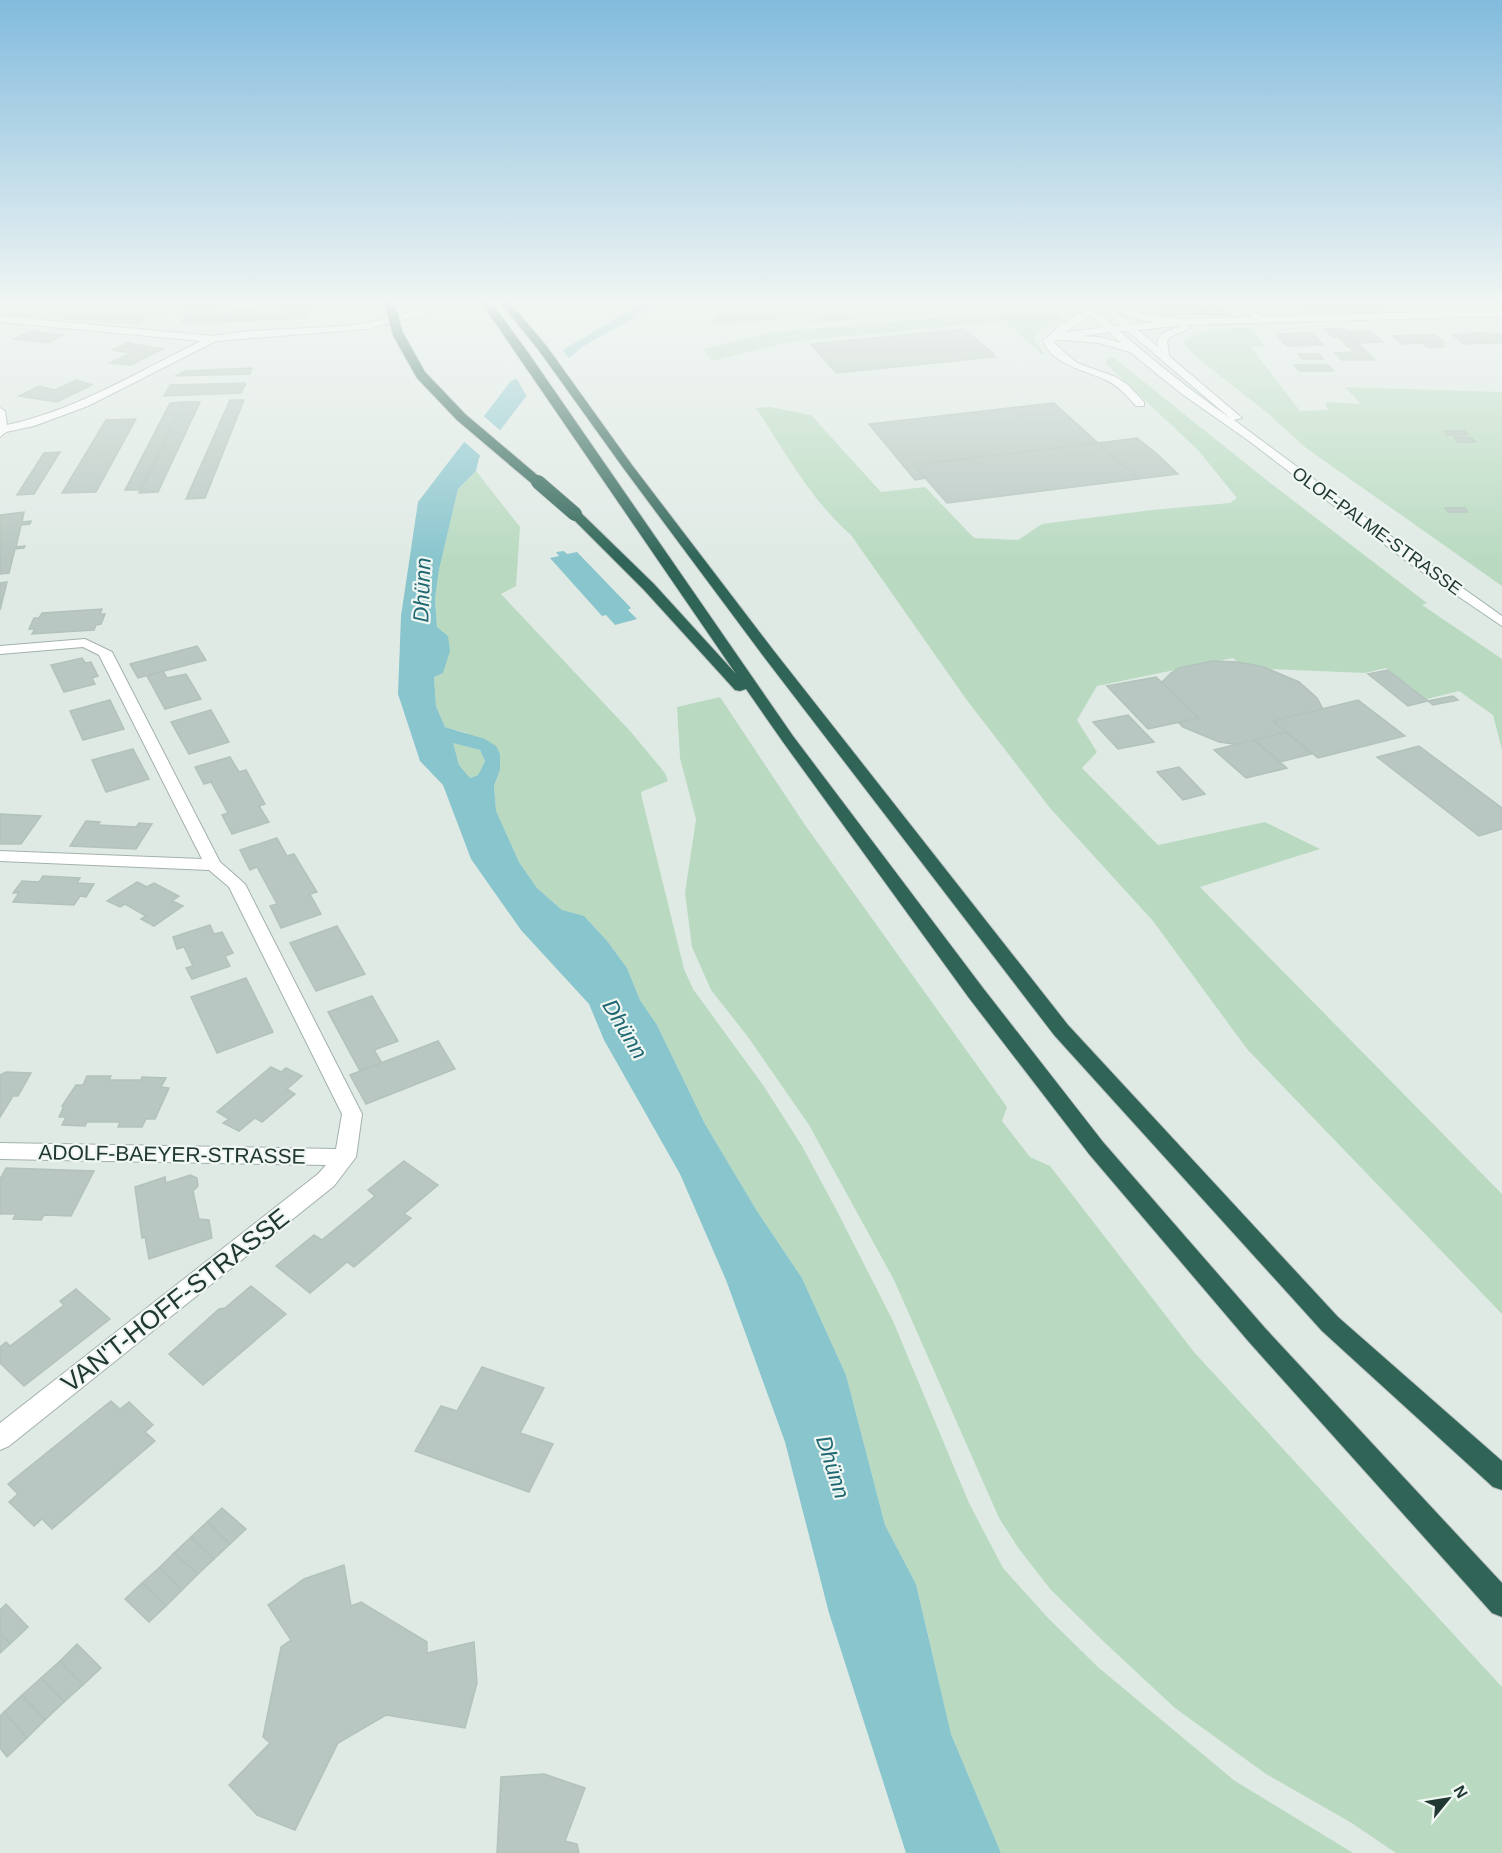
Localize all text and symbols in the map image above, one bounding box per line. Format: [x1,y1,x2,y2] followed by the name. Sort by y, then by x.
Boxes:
[1288,463,1466,599] street label: OLOF-PALME-STRASSE
[408,557,436,623] water label: Dhünn
[598,995,652,1063] water label: Dhünn
[38,1140,306,1168] street label: ADOLF-BAEYER-STRASSE
[55,1202,295,1398] street label: VAN'T-HOFF-STRASSE
[811,1432,855,1502] water label: Dhünn
[1418,1769,1478,1829] north arrow
[1450,1782,1471,1801] text: N

